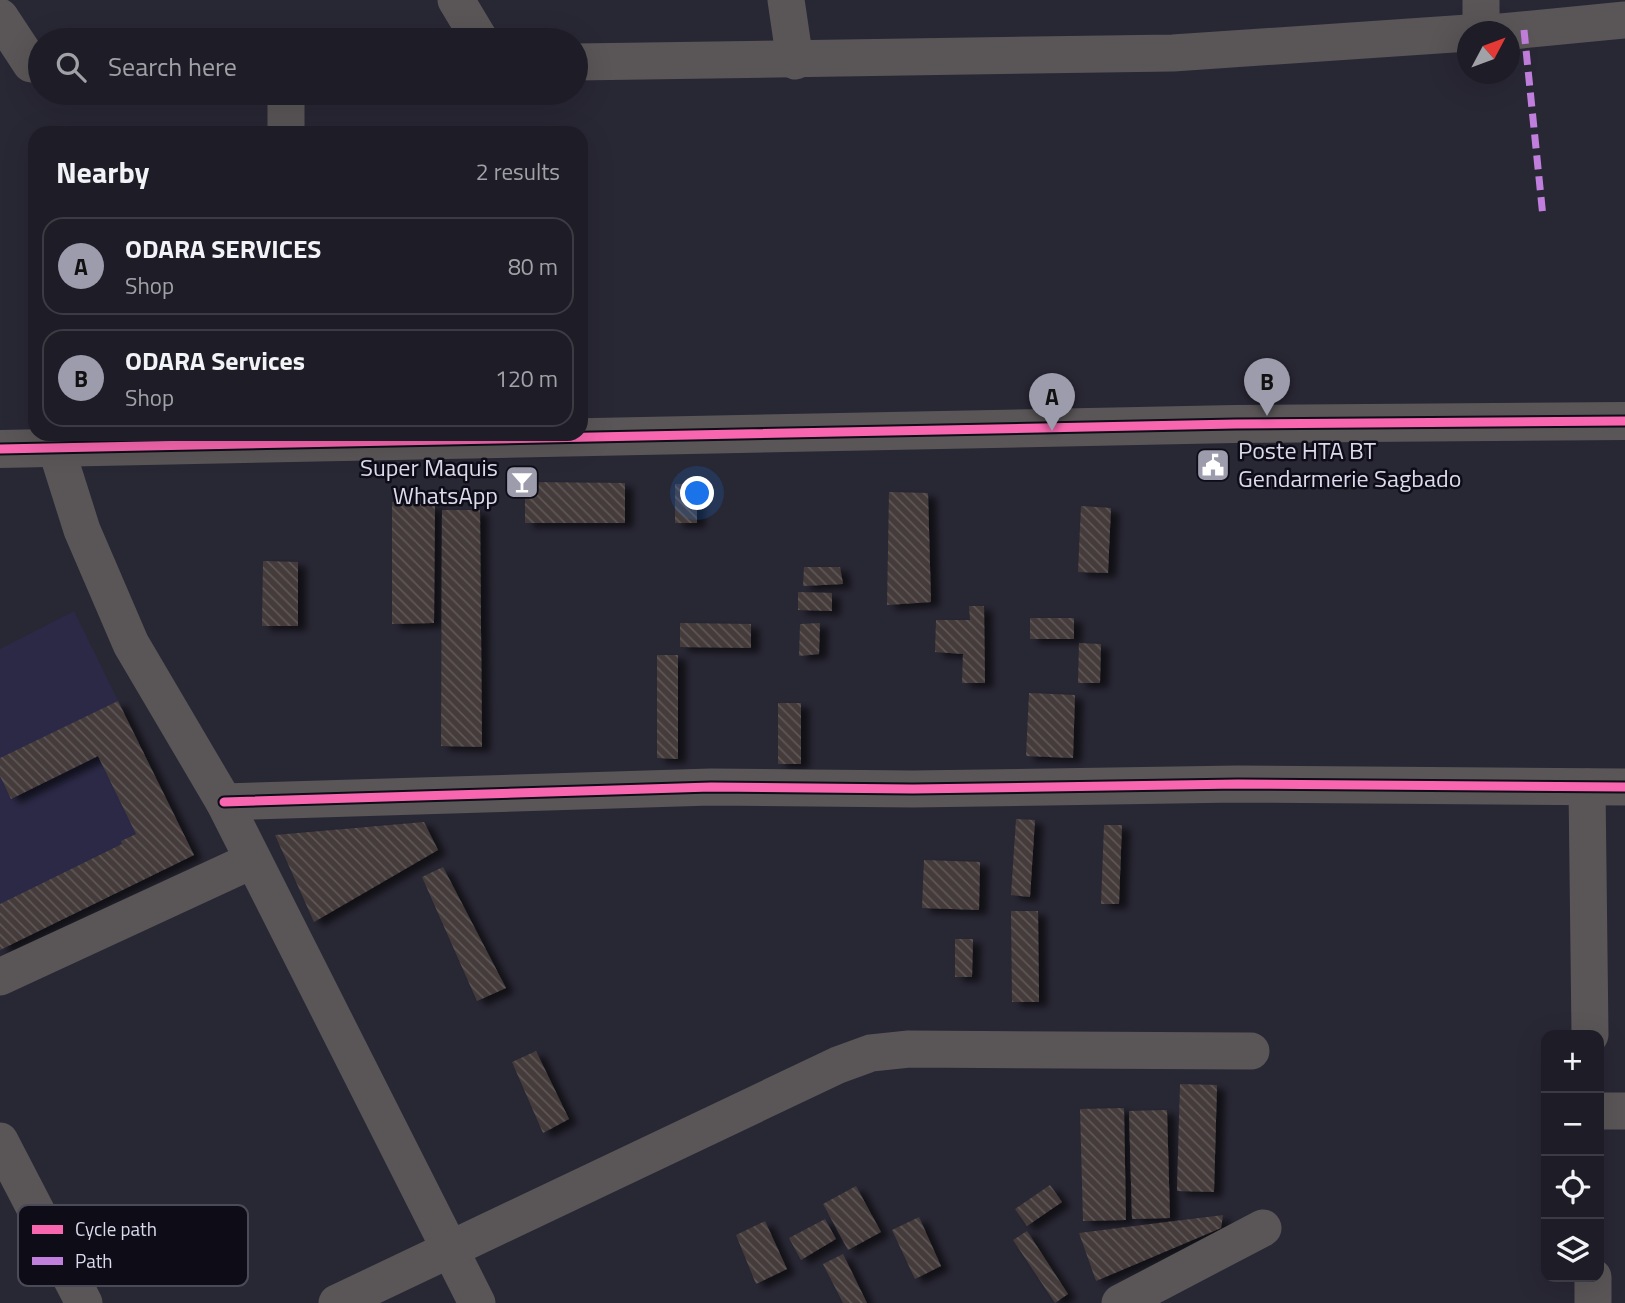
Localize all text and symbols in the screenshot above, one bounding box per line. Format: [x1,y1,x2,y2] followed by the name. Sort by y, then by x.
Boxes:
[1457,21,1520,84] north arrow
[28,28,588,105] search box
[108,47,237,86] text: Search here
[52,48,90,86] icon: search
[56,149,149,195] text: Nearby
[476,154,560,189] text: 2 results
[125,229,321,268] text: ODARA SERVICES
[74,249,88,284] text: A
[508,249,558,284] text: 80 m
[125,268,174,303] text: Shop
[125,341,305,380] text: ODARA Services
[1244,358,1290,416] pin: B
[74,361,88,396] text: B
[495,361,558,396] text: 120 m
[1029,373,1075,431] pin: A
[125,380,174,415] text: Shop
[1238,432,1461,496] place label: Poste HTA BT Gendarmerie Sagbado
[1194,446,1232,484] public building icon: Poste HTA BT Gendarmerie Sagbado
[360,449,498,513] place label: Super Maquis WhatsApp
[503,463,541,501] bar icon: Super Maquis WhatsApp
[680,476,714,510] your location
[1541,1030,1604,1282] map controls
[1541,1030,1604,1093] button: +
[1541,1093,1604,1156] button: −
[1541,1156,1604,1219] button: locate
[18,1205,248,1286] legend
[75,1214,157,1243] text: Cycle path
[1541,1219,1604,1282] button: layers
[75,1246,113,1275] text: Path

